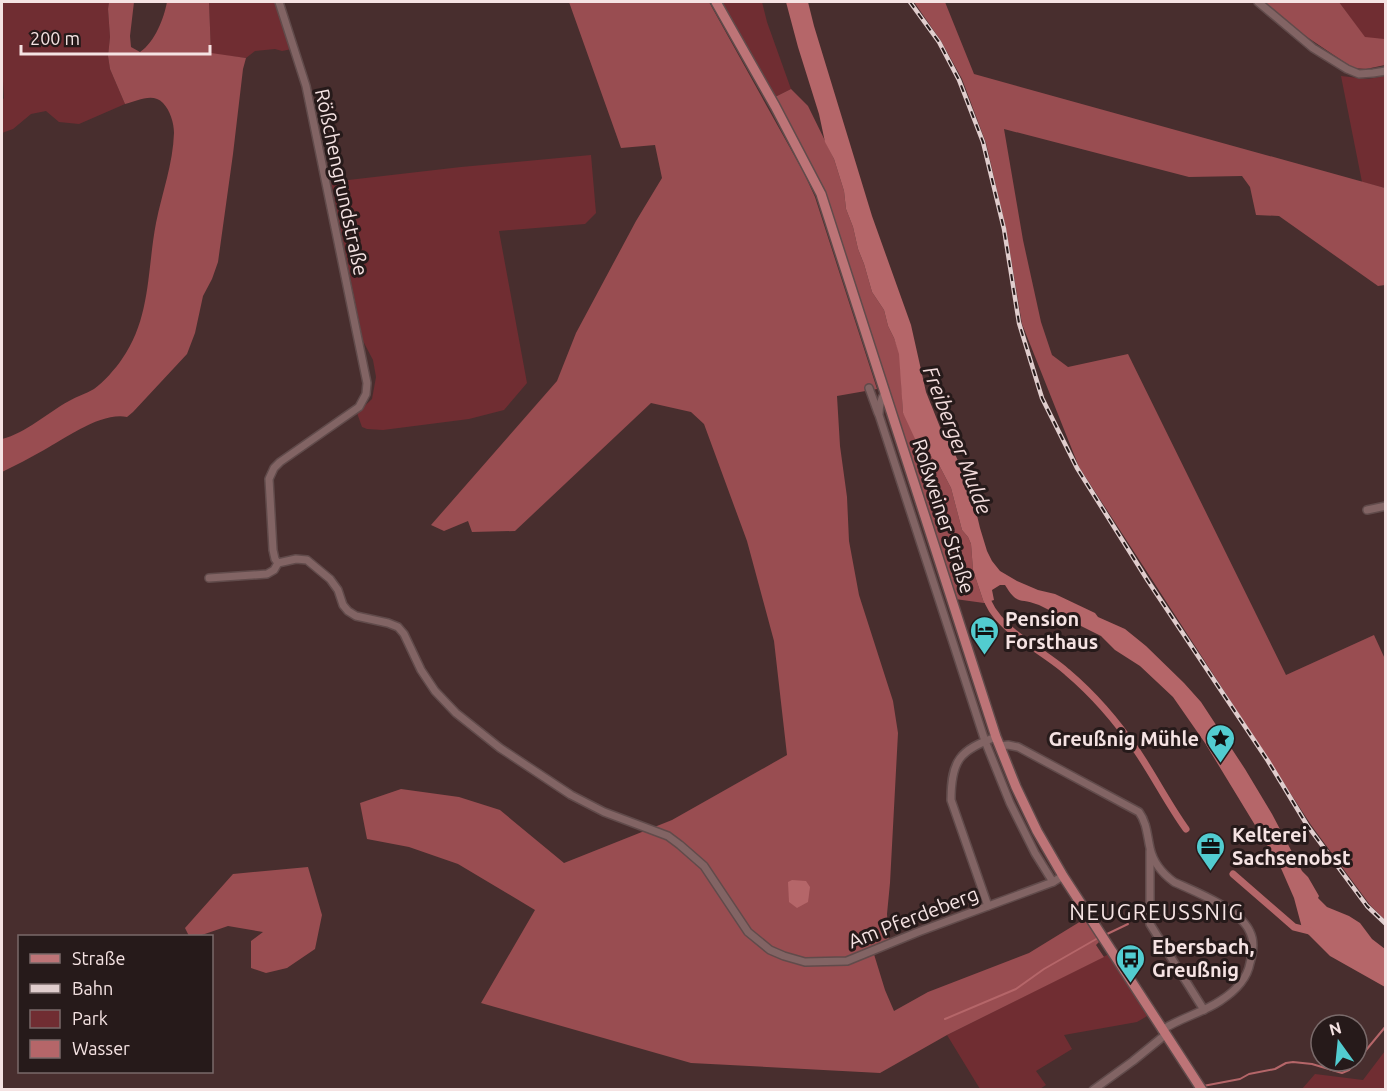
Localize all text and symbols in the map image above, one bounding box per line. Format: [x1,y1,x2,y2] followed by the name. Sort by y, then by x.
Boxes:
[21,18,210,56] scale bar
[30,28,80,48] text: 200 m
[311,86,373,278] street label: Rößchengrundstraße
[919,363,997,518] water label: Freiberger Mulde
[908,436,980,596] street label: Roßweiner Straße
[1005,607,1098,653] place label: Pension Forsthaus
[968,614,1000,656] hotel icon: Pension Forsthaus
[1204,722,1236,764] place icon: Greußnig Mühle
[1048,727,1199,750] place label: Greußnig Mühle
[1232,823,1351,869] place label: Kelterei Sachsenobst
[1195,830,1227,872] office icon: Kelterei Sachsenobst
[845,882,981,952] street label: Am Pferdeberg
[1069,899,1245,924] district label: NEUGREUSSNIG
[18,935,213,1073] legend
[1152,935,1254,981] place label: Ebersbach, Greußnig
[1115,942,1147,984] bus stop icon: Ebersbach, Greußnig
[72,948,125,968] text: Straße
[72,978,113,998] text: Bahn
[72,1008,108,1028] text: Park
[1309,1013,1369,1073] north arrow
[1327,1018,1343,1039] text: N
[72,1038,130,1058] text: Wasser

